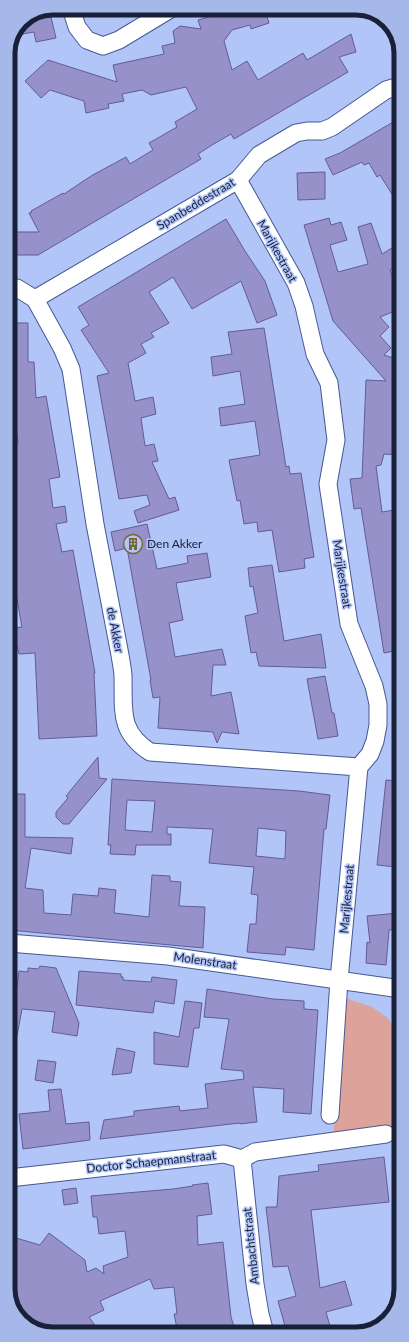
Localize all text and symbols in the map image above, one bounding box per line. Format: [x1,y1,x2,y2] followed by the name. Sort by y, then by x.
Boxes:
[154,174,238,233] street label: Spanbeddestraat
[254,217,301,285] street label: Marijkestraat
[122,533,144,555] building icon: Den Akker
[147,536,203,551] place label: Den Akker
[330,539,355,610] street label: Marijkestraat
[104,606,127,655] street label: de Akker
[336,863,357,934] street label: Marijkestraat
[173,949,238,972] street label: Molenstraat
[85,1147,217,1176] street label: Doctor Schaepmanstraat
[239,1206,262,1285] street label: Ambachtstraat

